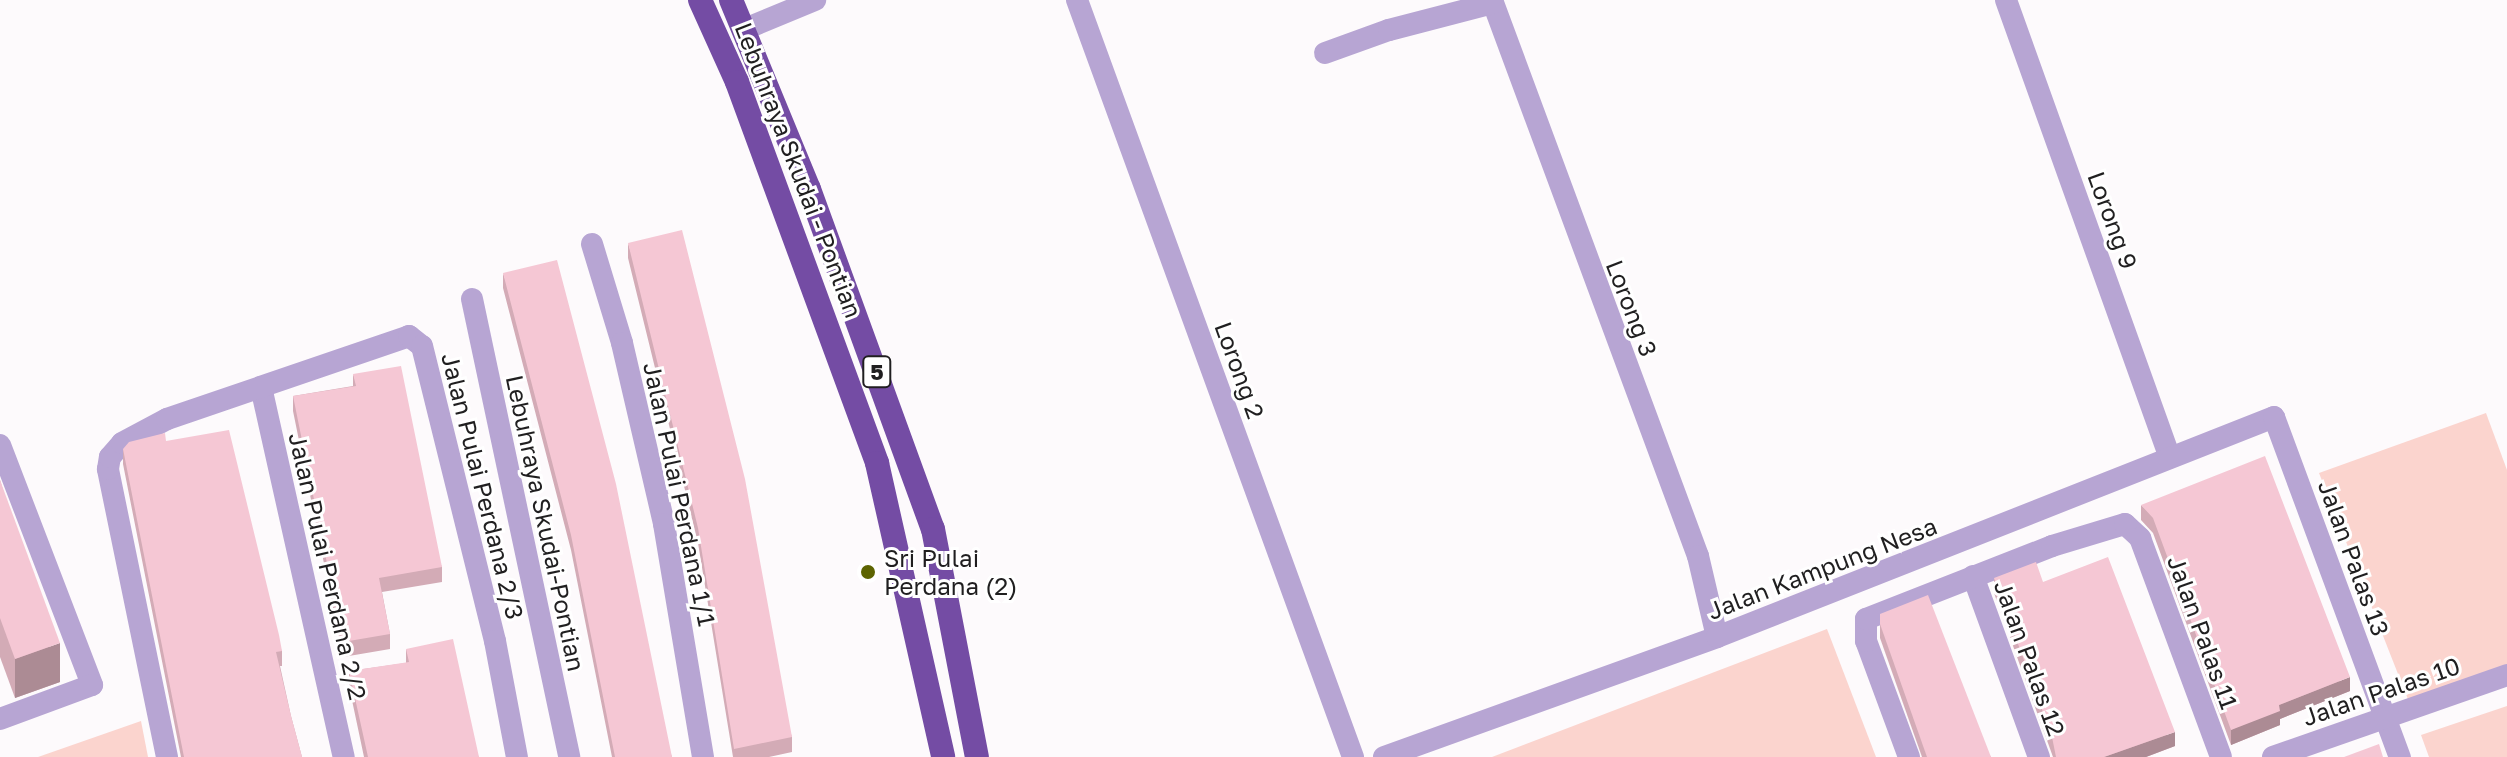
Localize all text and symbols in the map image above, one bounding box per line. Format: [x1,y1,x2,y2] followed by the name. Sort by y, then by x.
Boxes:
[729,18,869,322] street label: Lebuhraya Skudai - Pontian
[2082,167,2144,273] street label: Lorong 9
[1600,256,1664,360] street label: Lorong 3
[1209,318,1271,422] street label: Lorong 2
[436,350,530,622] street label: Jalan Pulai Perdana 2/3
[861,354,893,390] road number: 5
[638,360,722,628] street label: Jalan Pulai Perdana 1/1
[501,372,591,674] street label: Lebuhraya Skudai-Pontian
[283,430,373,702] street label: Jalan Pulai Perdana 2/2
[2312,476,2396,640] street label: Jalan Palas 13
[1703,511,1941,625] street label: Jalan Kampung Nesa
[884,544,1017,600] place label: Sri Pulai Perdana (2)
[2162,551,2244,713] street label: Jalan Palas 11
[859,563,877,581] marker: Sri Pulai Perdana (2)
[1989,576,2071,740] street label: Jalan Palas 12
[2299,651,2463,731] street label: Jalan Palas 10

